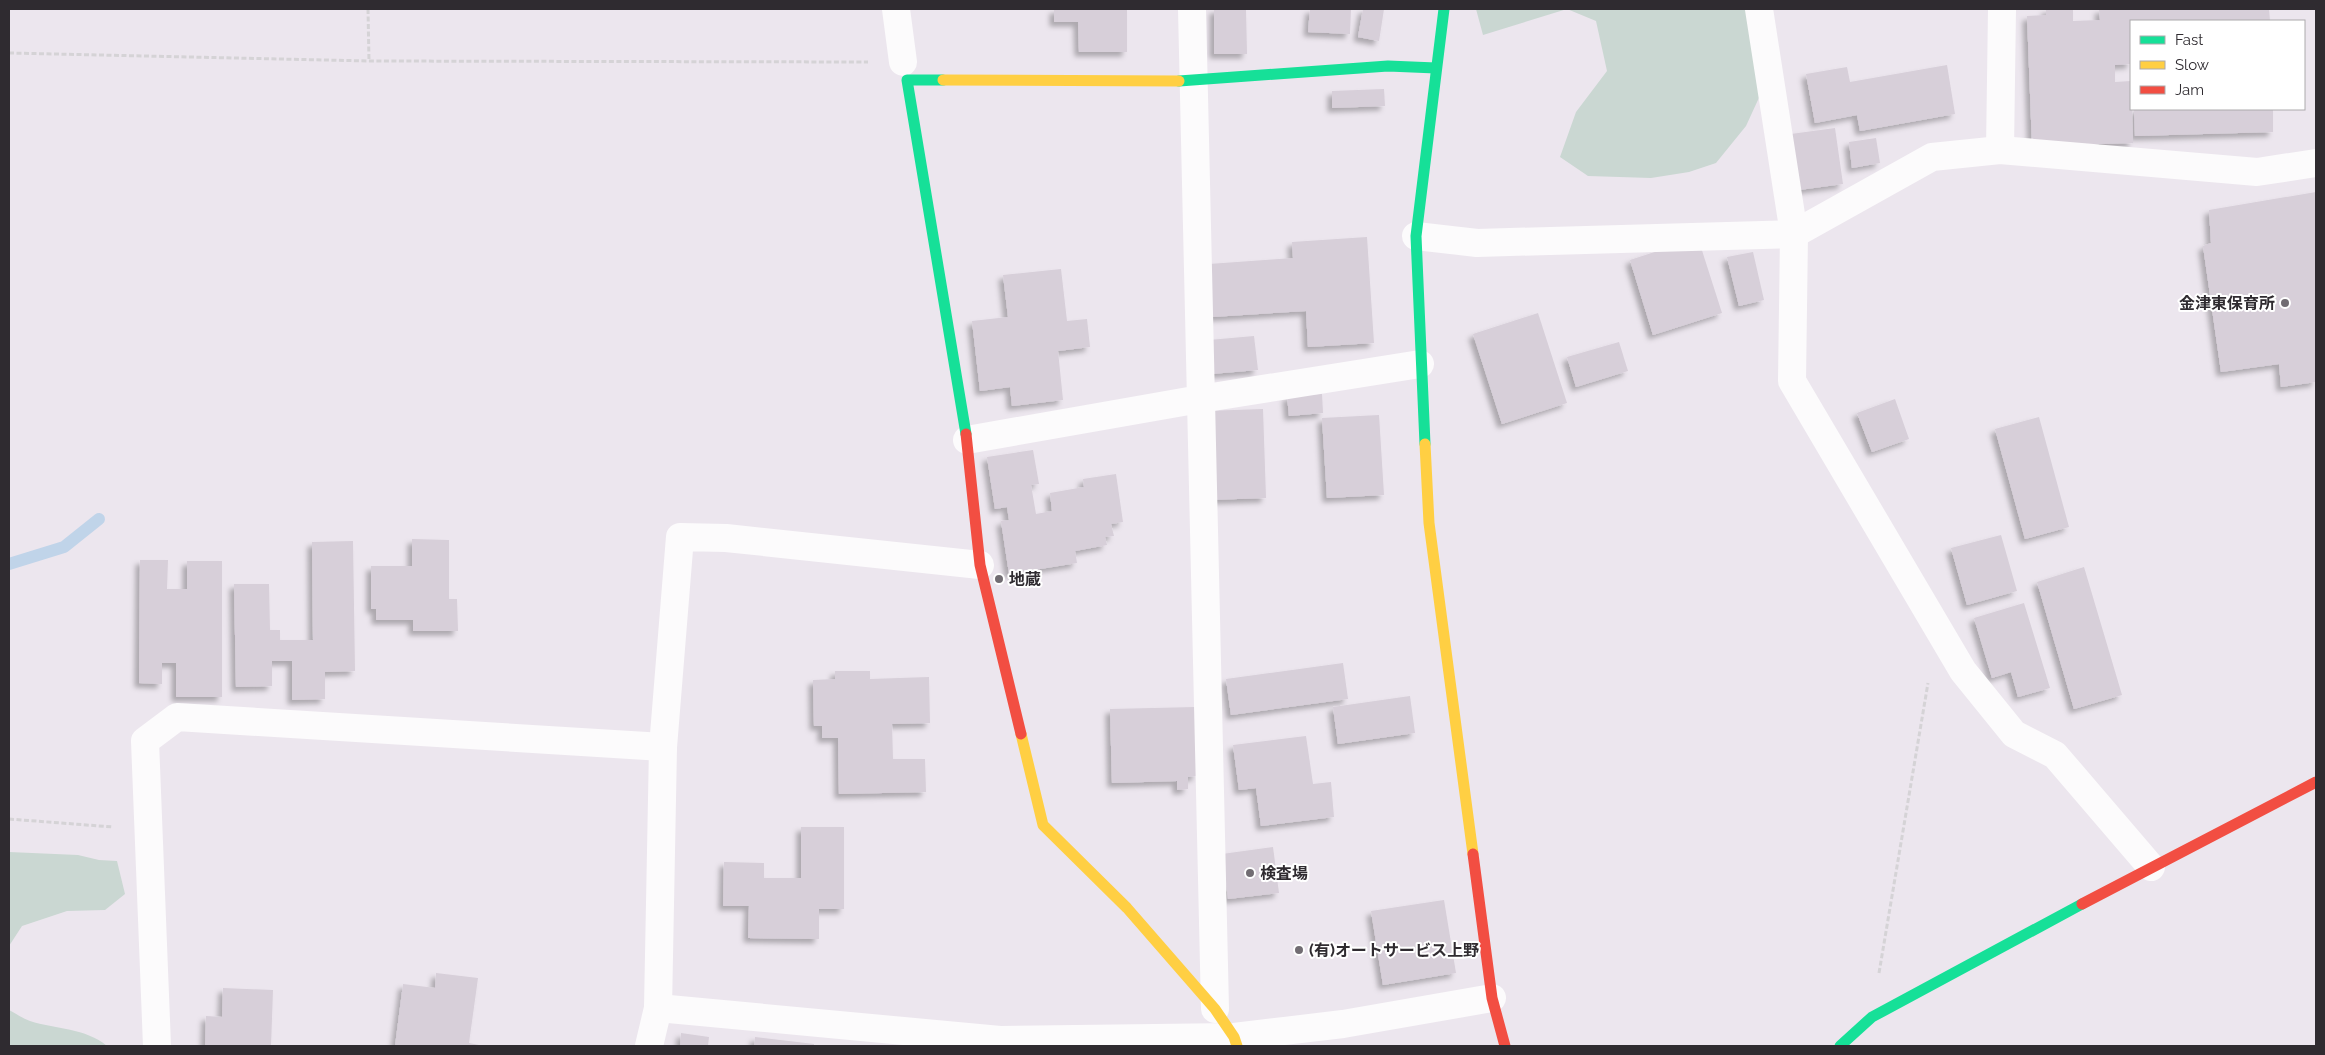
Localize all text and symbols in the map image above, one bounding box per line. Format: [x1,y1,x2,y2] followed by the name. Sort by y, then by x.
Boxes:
[2130,20,2305,110] legend
[2175,31,2203,49] text: Fast
[2175,56,2209,74] text: Slow
[2175,81,2204,99] text: Jam
[2179,294,2275,313] place label: 金津東保育所
[2279,297,2291,309] marker: 金津東保育所
[1009,570,1041,589] place label: 地蔵
[993,573,1005,585] marker: 地蔵
[1260,864,1308,883] place label: 検査場
[1244,867,1256,879] marker: 検査場
[1309,941,1479,960] place label: (有)オートサービス上野
[1293,944,1305,956] marker: (有)オートサービス上野

